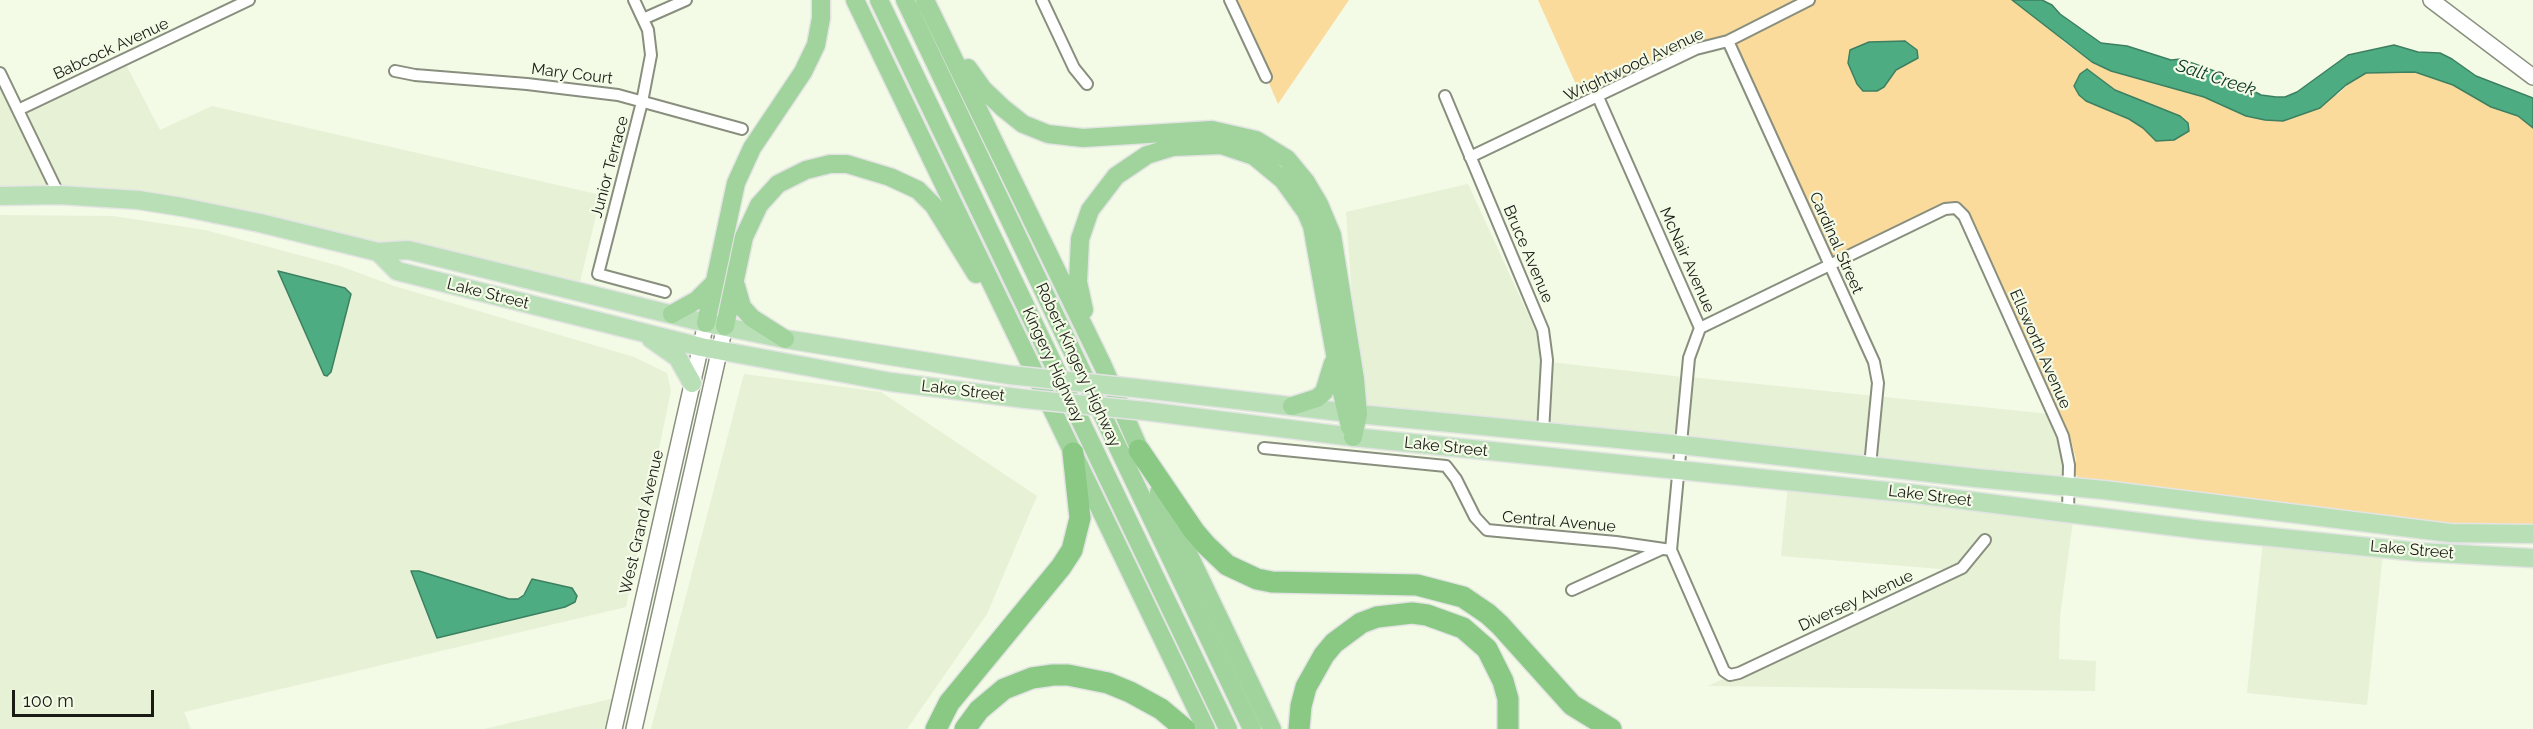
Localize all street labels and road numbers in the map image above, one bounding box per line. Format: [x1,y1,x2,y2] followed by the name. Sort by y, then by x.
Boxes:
[50,14,172,84] street label: Babcock Avenue
[1561,24,1707,106] street label: Wrightwood Avenue
[530,59,614,89] street label: Mary Court
[587,114,633,220] street label: Junior Terrace
[1805,189,1867,297] street label: Cardinal Street
[1499,202,1557,306] street label: Bruce Avenue
[1655,204,1719,316] street label: McNair Avenue
[445,275,531,313] street label: Lake Street
[1031,280,1125,450] street label: Robert Kingery Highway
[2005,286,2075,412] street label: Ellsworth Avenue
[1018,304,1088,426] street label: Kingery Highway
[920,376,1006,406] street label: Lake Street
[1403,433,1489,461] street label: Lake Street
[616,448,668,596] street label: West Grand Avenue
[1887,481,1973,511] street label: Lake Street
[1501,507,1617,537] street label: Central Avenue
[2369,537,2455,563] street label: Lake Street
[1796,566,1916,636] street label: Diversey Avenue

